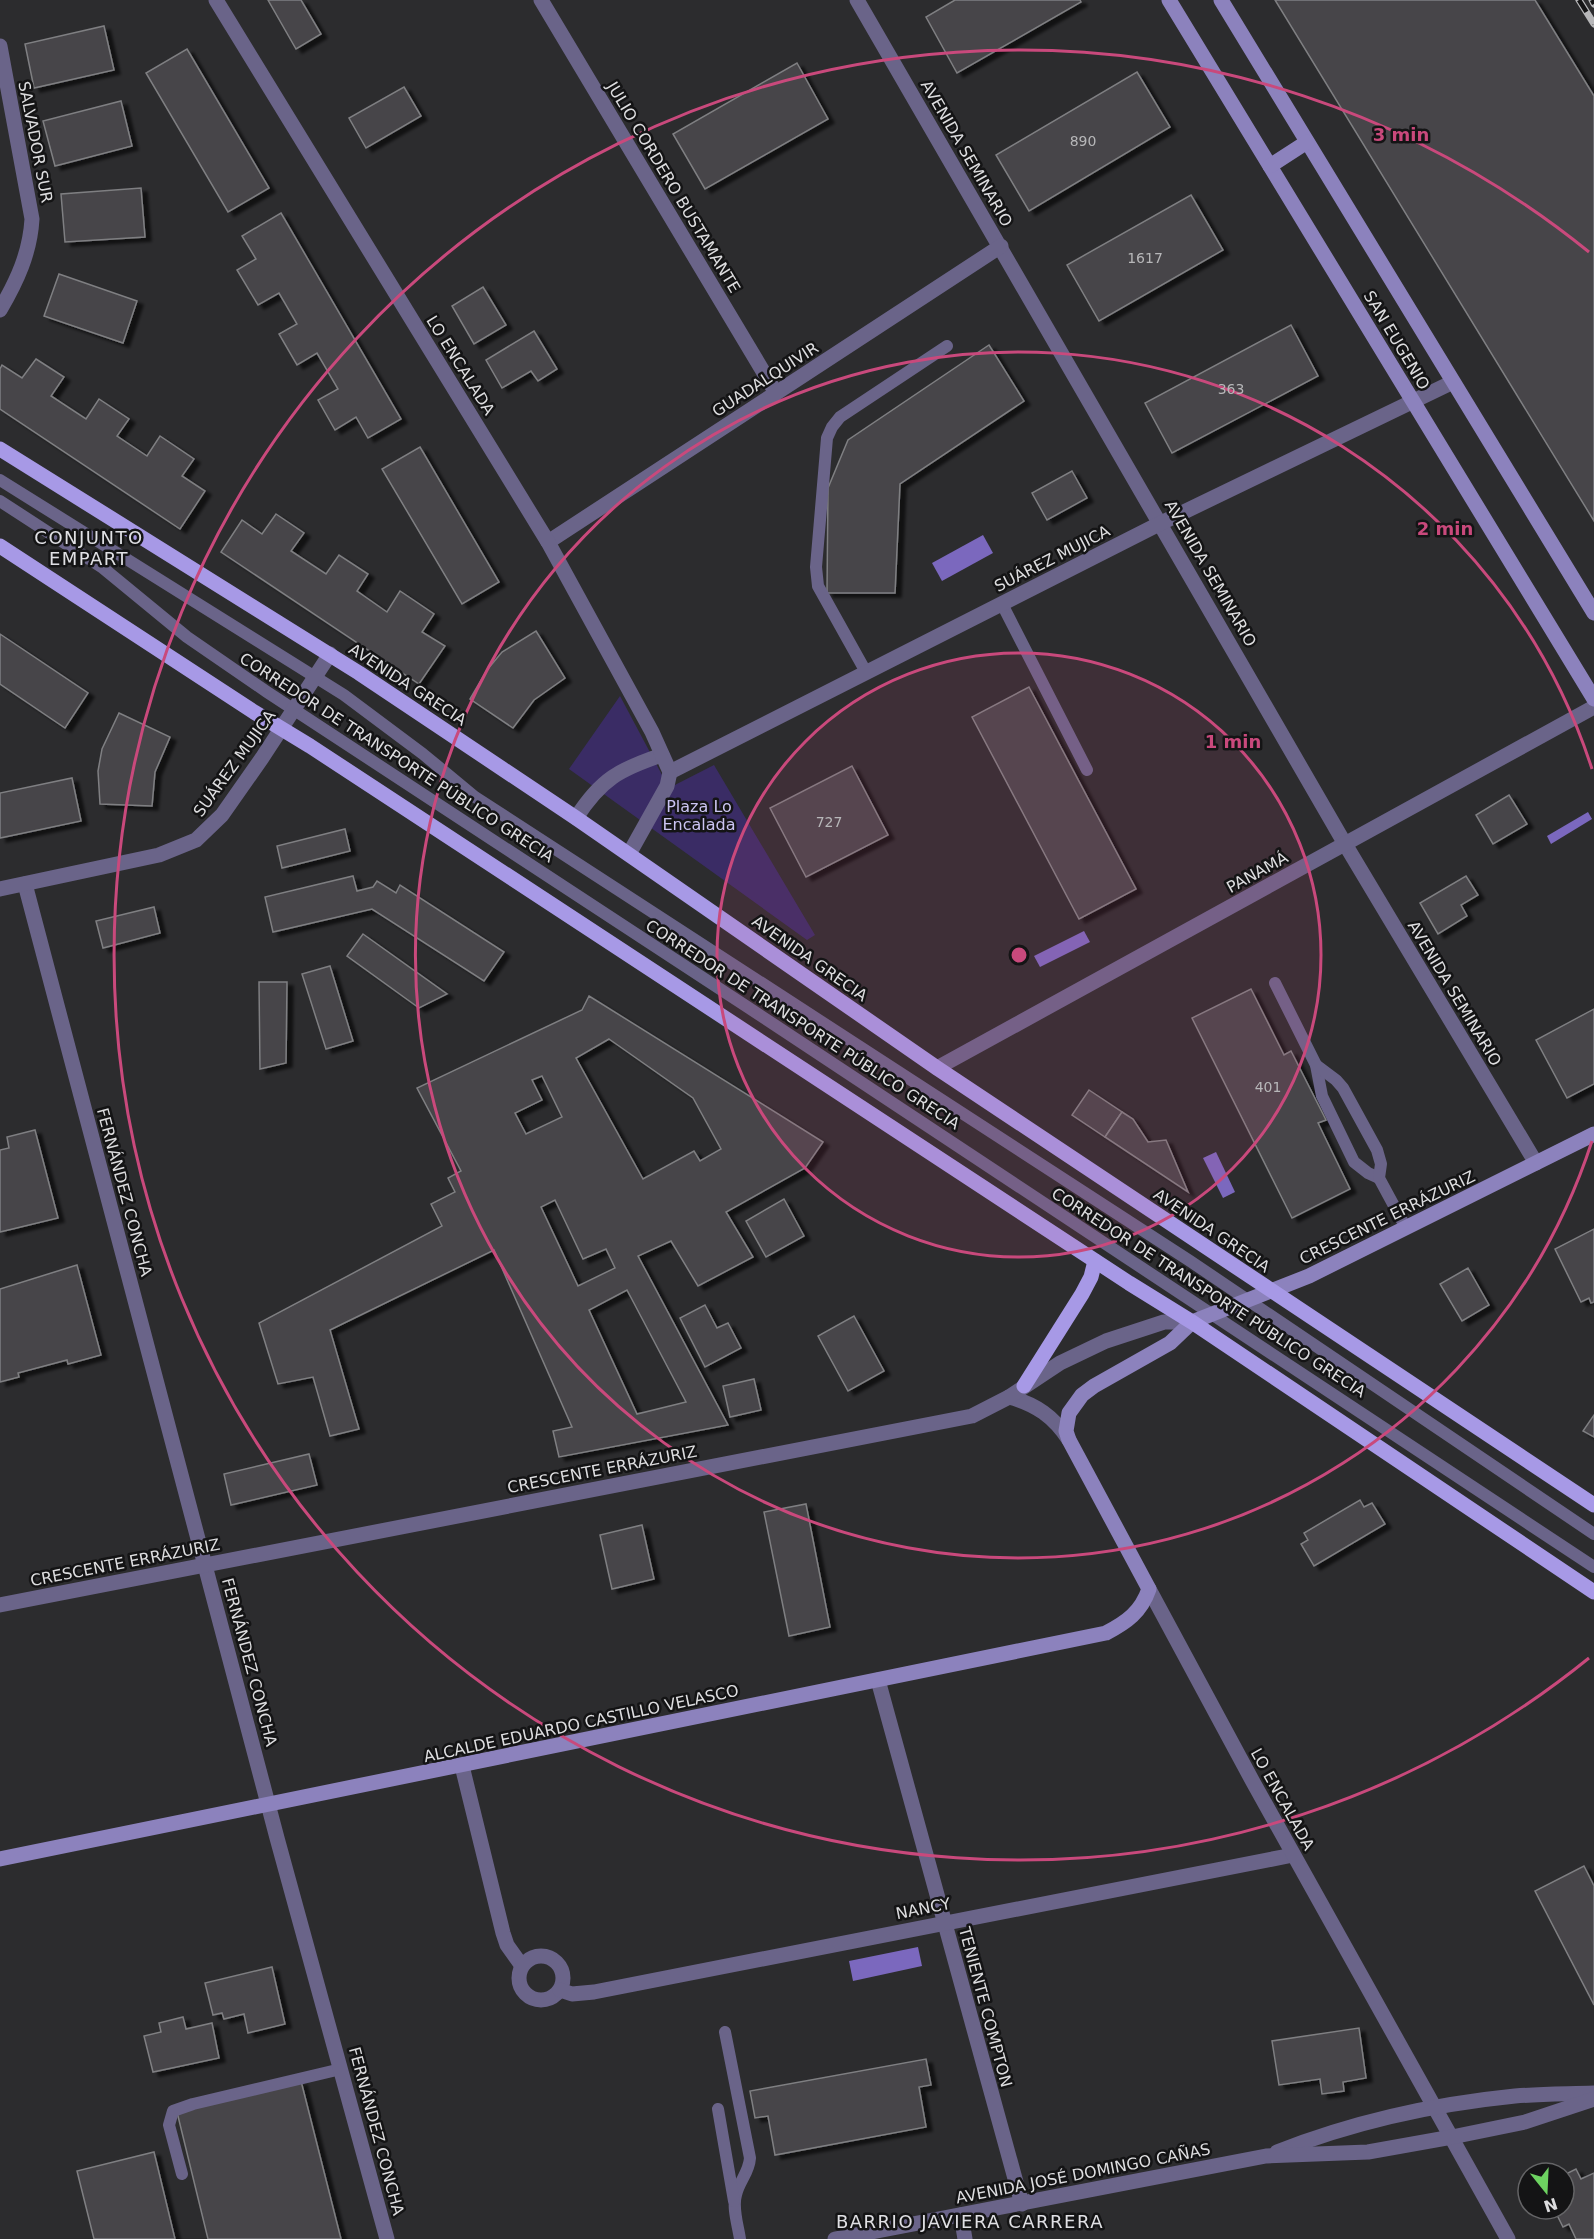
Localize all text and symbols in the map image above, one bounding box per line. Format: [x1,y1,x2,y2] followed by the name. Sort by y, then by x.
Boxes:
[602,77,744,296] street label: JULIO CORDERO BUSTAMANTE
[917,77,1016,230] street label: AVENIDA SEMINARIO
[14,80,57,205] street label: SALVADOR SUR
[1373,124,1429,145] text: 3 min
[1070,133,1096,149] house number: 890
[1127,250,1163,266] house number: 1617
[1360,287,1434,393] street label: SAN EUGENIO
[422,312,499,418] street label: LO ENCALADA
[709,338,822,421] street label: GUADALQUIVIR
[1218,381,1244,397] house number: 363
[1161,497,1260,650] street label: AVENIDA SEMINARIO
[1417,518,1473,539] text: 2 min
[991,521,1113,596] street label: SUÁREZ MUJICA
[34,527,144,569] district label: CONJUNTO EMPART
[345,639,470,730] street label: AVENIDA GRECIA
[236,649,557,866] street label: CORREDOR DE TRANSPORTE PÚBLICO GRECIA
[189,706,279,820] street label: SUÁREZ MUJICA
[1205,731,1261,752] text: 1 min
[662,797,736,834] park label: Plaza Lo Encalada
[816,814,842,830] house number: 727
[1223,848,1291,897] street label: PANAMÁ
[748,912,871,1005] street label: AVENIDA GRECIA
[642,916,963,1133] street label: CORREDOR DE TRANSPORTE PÚBLICO GRECIA
[1404,917,1505,1069] street label: AVENIDA SEMINARIO
[1009,945,1029,965] centre of rings
[1255,1079,1281,1095] house number: 401
[93,1106,156,1279] street label: FERNÁNDEZ CONCHA
[1296,1167,1478,1268] street label: CRESCENTE ERRÁZURIZ
[1048,1184,1369,1401] street label: CORREDOR DE TRANSPORTE PÚBLICO GRECIA
[1150,1184,1274,1276] street label: AVENIDA GRECIA
[506,1442,699,1497] street label: CRESCENTE ERRÁZURIZ
[29,1535,222,1590] street label: CRESCENTE ERRÁZURIZ
[218,1576,281,1749] street label: FERNÁNDEZ CONCHA
[422,1681,740,1766] street label: ALCALDE EDUARDO CASTILLO VELASCO
[1247,1745,1318,1853] street label: LO ENCALADA
[894,1894,952,1923] street label: NANCY
[955,1924,1016,2089] street label: TENIENTE COMPTON
[345,2045,408,2218] street label: FERNÁNDEZ CONCHA
[954,2139,1212,2208] street label: AVENIDA JOSÉ DOMINGO CAÑAS
[1516,2161,1576,2221] north arrow
[1541,2194,1560,2216] text: N
[836,2211,1104,2232] district label: BARRIO JAVIERA CARRERA

